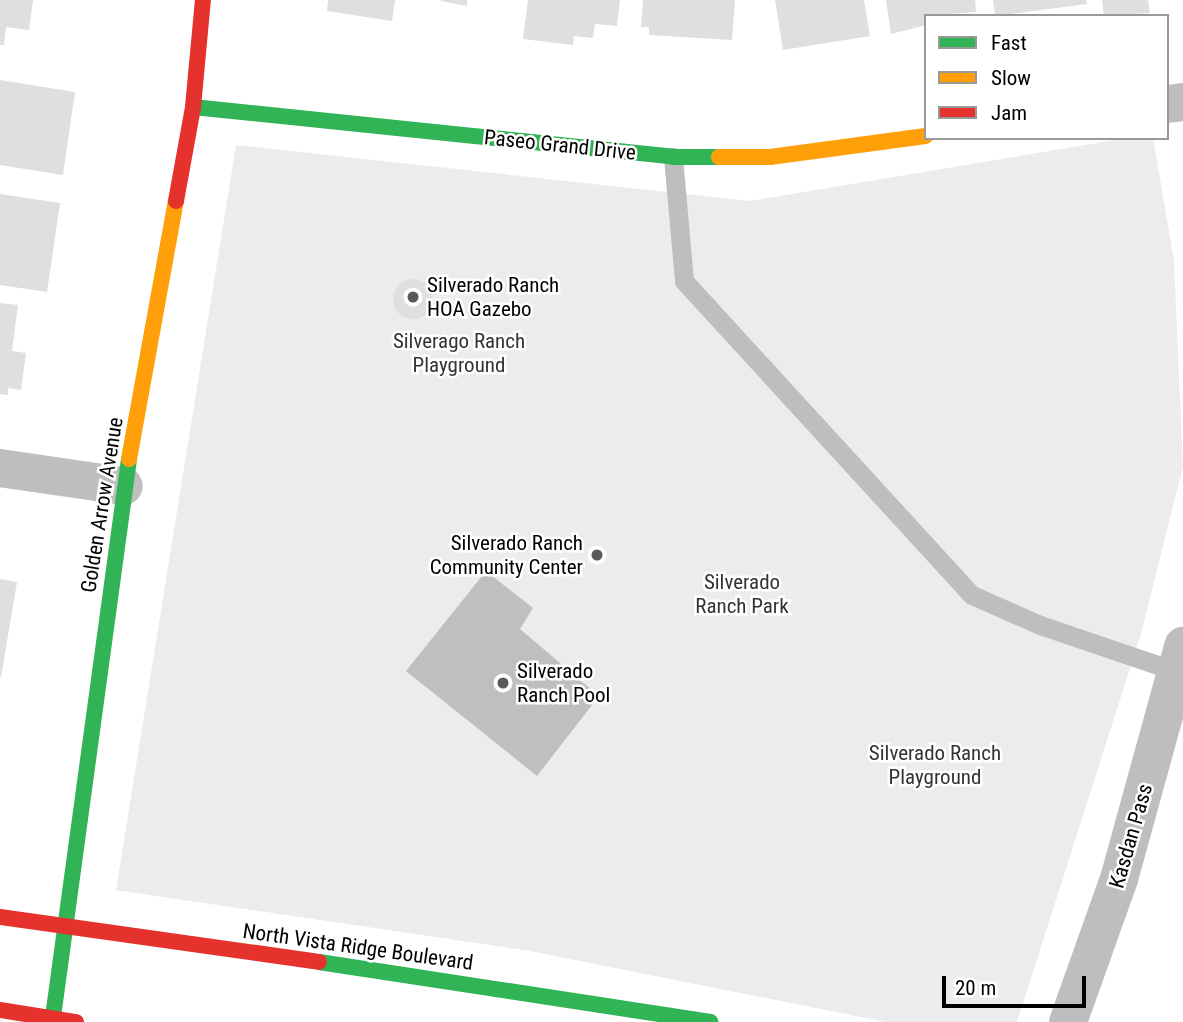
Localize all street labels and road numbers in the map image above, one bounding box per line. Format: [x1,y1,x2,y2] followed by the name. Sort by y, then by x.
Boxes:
[483,125,637,165] street label: Paseo Grand Drive
[76,416,128,594] street label: Golden Arrow Avenue
[1104,781,1158,891] street label: Kasdan Pass
[241,918,475,976] street label: North Vista Ridge Boulevard

